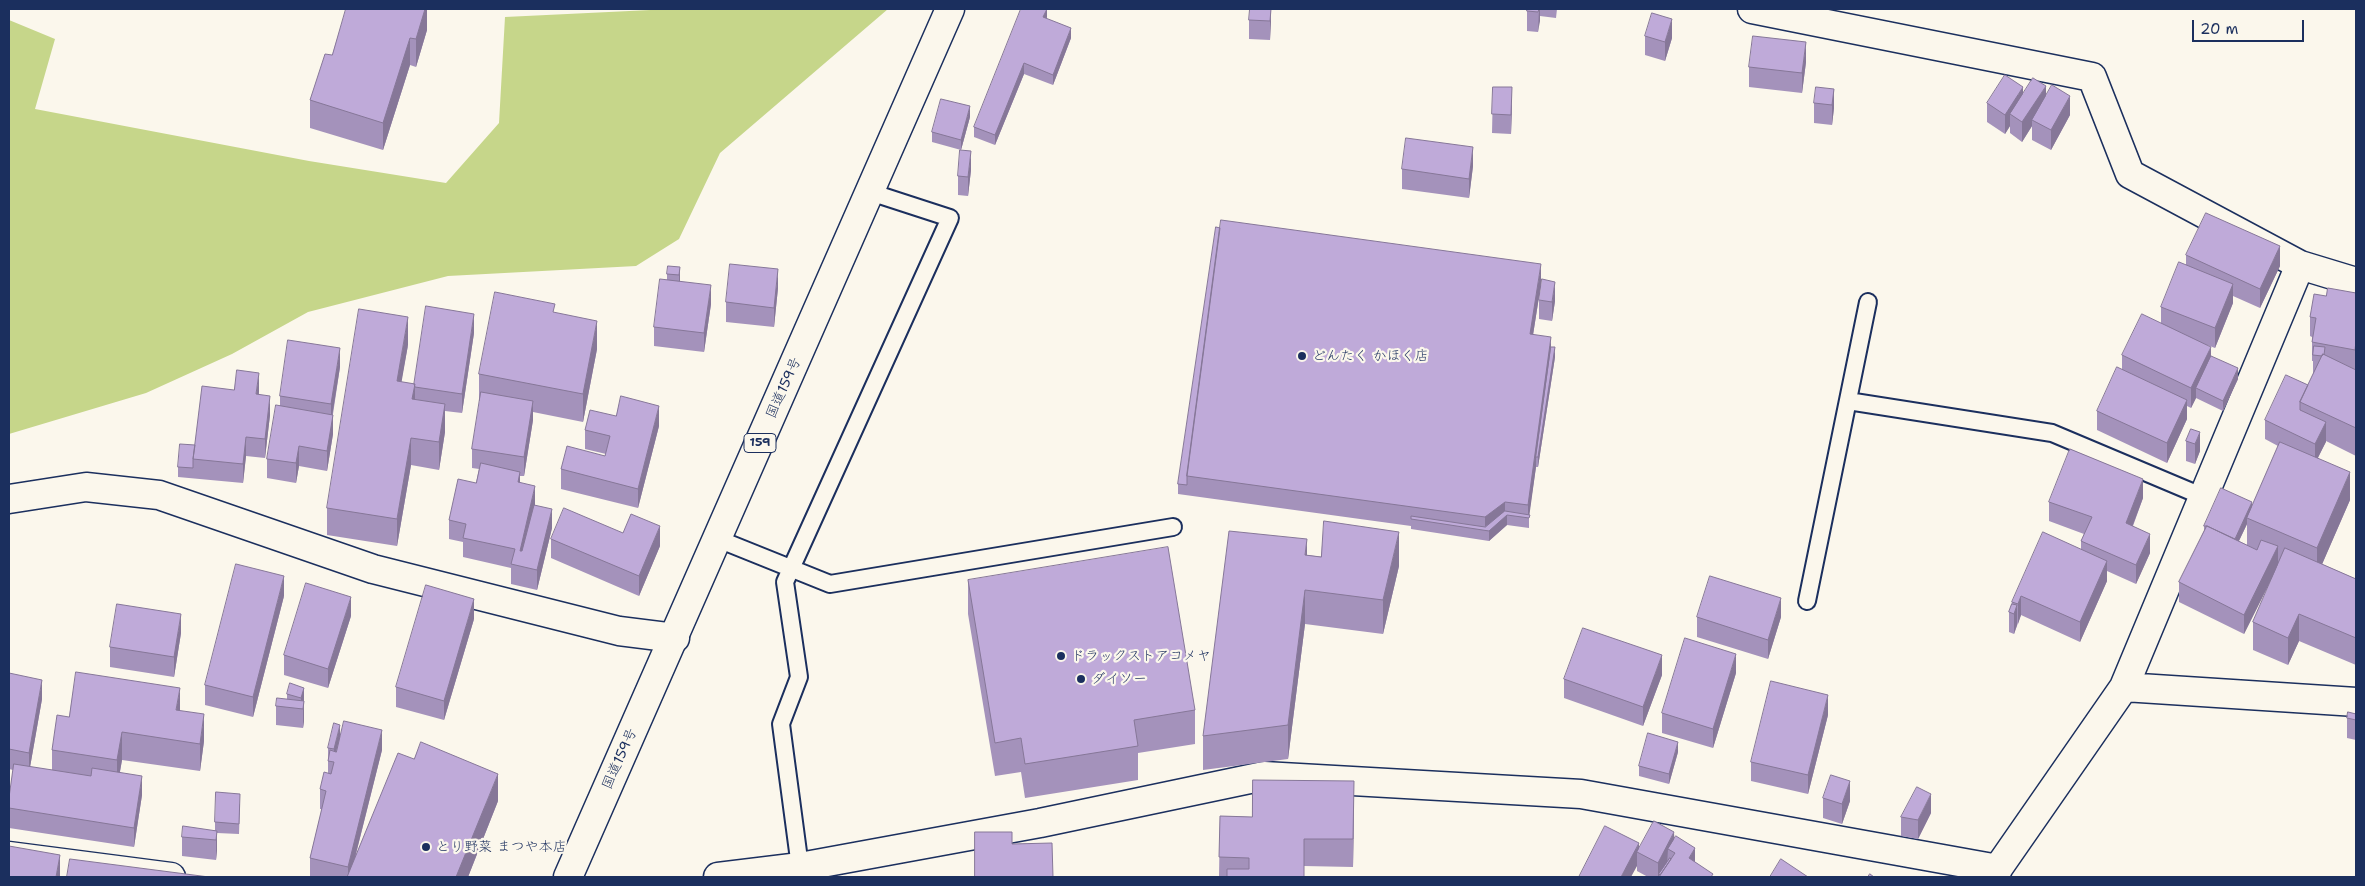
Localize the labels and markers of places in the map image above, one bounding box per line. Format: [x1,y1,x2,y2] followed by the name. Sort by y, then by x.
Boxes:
[1312,348,1429,364] place label: どんたく かほく店
[1296,350,1308,362] marker: どんたく かほく店
[1071,648,1211,664] place label: ドラックストアコメヤ
[1055,650,1067,662] marker: ドラックストアコメヤ
[1091,671,1147,687] place label: ダイソー
[1075,673,1087,685] marker: ダイソー
[436,839,567,855] place label: とり野菜 まつや本店
[420,841,432,853] marker: とり野菜 まつや本店

